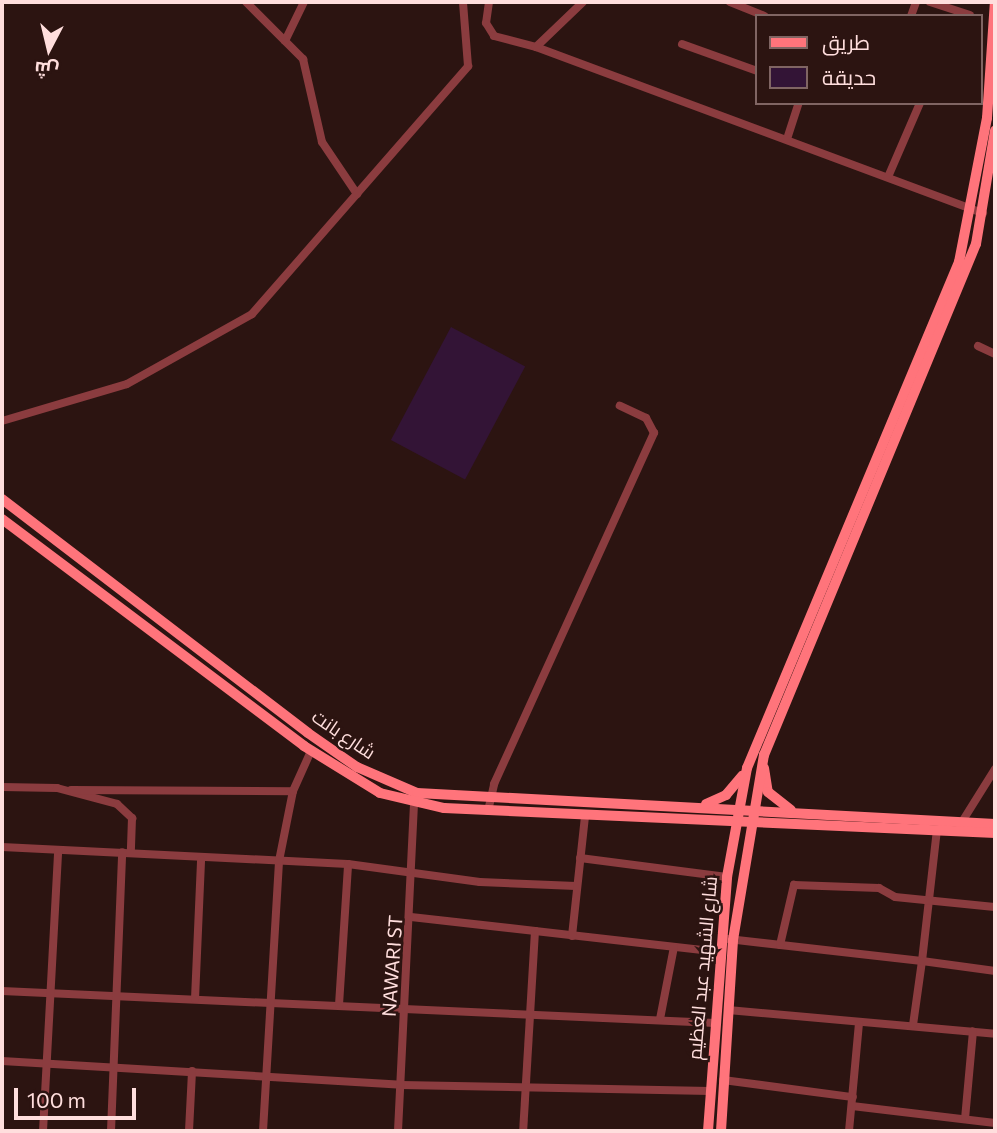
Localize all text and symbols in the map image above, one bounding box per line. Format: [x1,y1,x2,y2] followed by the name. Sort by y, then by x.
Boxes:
[14,14,84,84] north arrow
[755,14,983,105] legend
[822,29,870,54] text: طريق
[33,57,60,83] text: ش
[822,64,876,89] text: حديقة
[308,704,380,764] street label: شارع بانت
[683,875,721,1061] street label: شارع الشهيد عبد العظيم
[377,914,407,1018] street label: NAWARI ST
[18,1074,140,1118] scale bar
[27,1087,86,1112] text: 100 m

